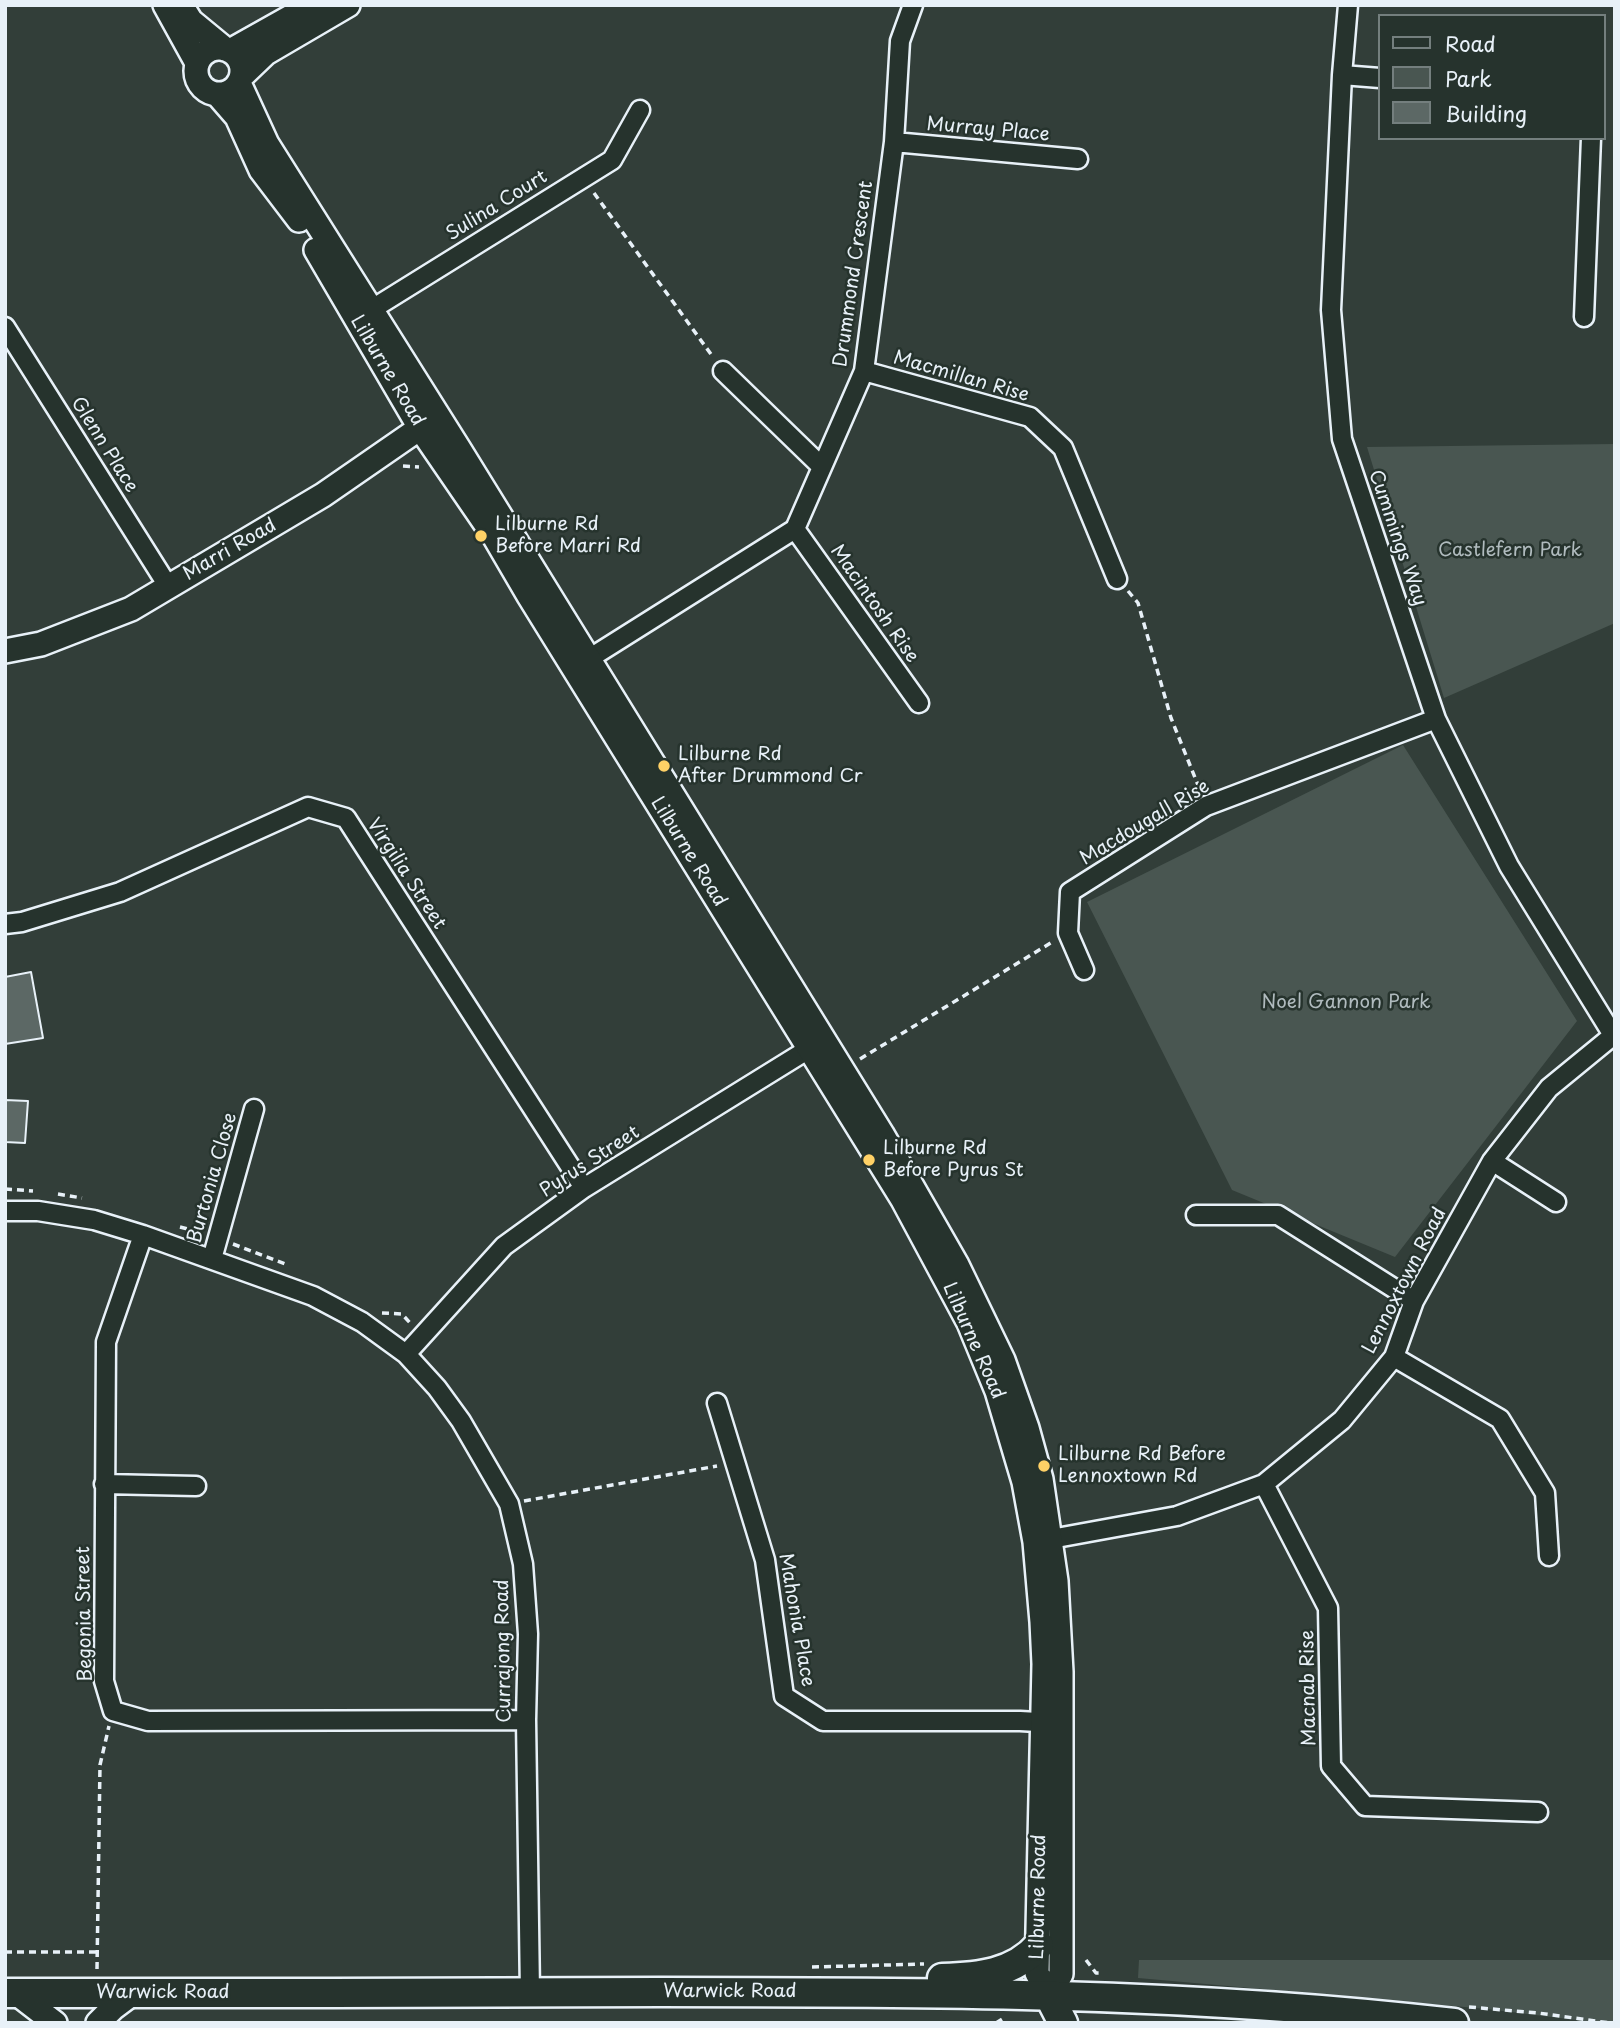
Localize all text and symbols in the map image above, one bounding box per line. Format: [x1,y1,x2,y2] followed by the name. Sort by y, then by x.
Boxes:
[1378,14,1606,140] legend
[1445,27,1496,59] text: Road
[1445,62,1492,94] text: Park
[1445,97,1527,129] text: Building
[926,113,1050,147] street label: Murray Place
[442,166,552,246] street label: Sulina Court
[830,179,878,369] street label: Drummond Crescent
[345,311,429,431] street label: Lilburne Road
[891,347,1031,407] street label: Macmillan Rise
[66,393,142,497] street label: Glenn Place
[1363,467,1431,609] street label: Cummings Way
[179,514,281,586] street label: Marri Road
[495,514,641,558] place label: Lilburne Rd Before Marri Rd
[473,528,489,544] marker: Lilburne Rd Before Marri Rd
[1438,540,1582,562] park label: Castlefern Park
[825,541,923,667] street label: Macintosh Rise
[678,744,863,788] place label: Lilburne Rd After Drummond Cr
[656,758,672,774] marker: Lilburne Rd After Drummond Cr
[1076,775,1214,871] street label: Macdougall Rise
[645,793,731,911] street label: Lilburne Road
[362,814,450,934] street label: Virgilia Street
[1261,992,1431,1014] park label: Noel Gannon Park
[183,1110,243,1246] street label: Burtonia Close
[536,1121,644,1203] street label: Pyrus Street
[883,1138,1024,1182] place label: Lilburne Rd Before Pyrus St
[861,1152,877,1168] marker: Lilburne Rd Before Pyrus St
[1358,1204,1452,1358] street label: Lennoxtown Road
[937,1279,1009,1403] street label: Lilburne Road
[1058,1444,1226,1488] place label: Lilburne Rd Before Lennoxtown Rd
[1036,1458,1052,1474] marker: Lilburne Rd Before Lennoxtown Rd
[72,1546,98,1682] street label: Begonia Street
[773,1552,819,1688] street label: Mahonia Place
[491,1579,517,1723] street label: Currajong Road
[1297,1630,1321,1746] street label: Macnab Rise
[1027,1834,1051,1960] street label: Lilburne Road
[663,1981,797,2003] street label: Warwick Road
[96,1982,230,2004] street label: Warwick Road

